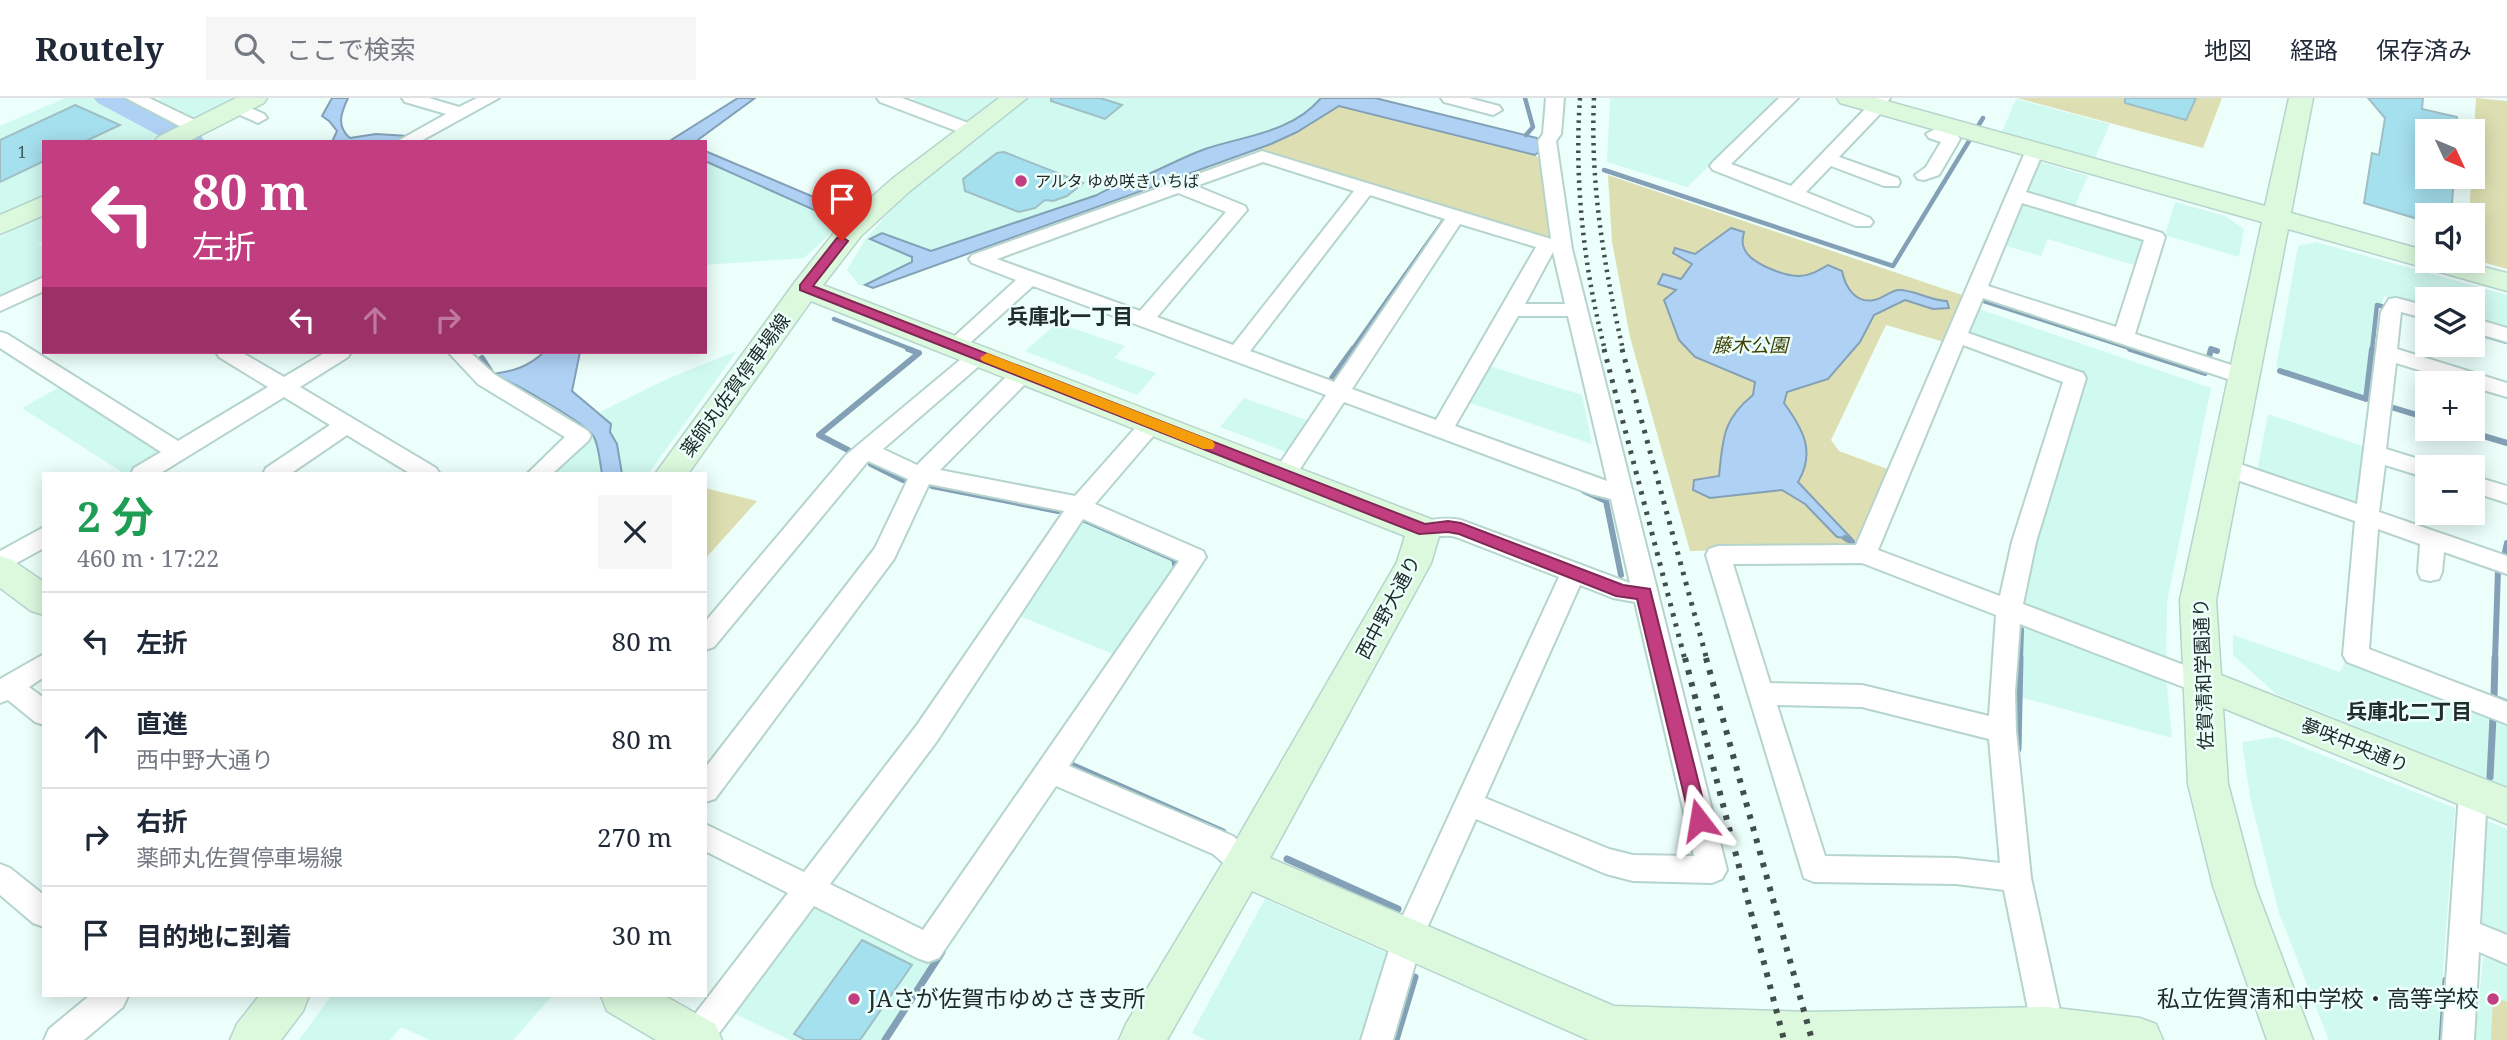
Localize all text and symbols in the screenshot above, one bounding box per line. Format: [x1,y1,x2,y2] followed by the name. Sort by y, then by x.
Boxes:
[206,17,696,80] search box
[35,26,164,71] text: Routely
[230,29,268,67] icon: search
[286,31,416,67] text: ここで検索
[2204,33,2252,66] text: 地図
[2290,33,2338,66] text: 経路
[2376,33,2472,66] text: 保存済み
[2415,119,2485,189] north arrow
[2415,119,2485,525] map controls
[18,141,26,163] house number: 1
[192,158,308,224] text: 80 m
[77,168,168,259] icon: left
[812,169,872,241] pin
[1035,170,1199,192] place label: アルタ ゆめ咲きいちば
[1013,173,1029,189] marker: アルタ ゆめ咲きいちば
[823,180,861,218] icon: arrive
[2415,203,2485,273] button: sound
[192,224,256,267] text: 左折
[2415,287,2485,357] button: layers
[283,301,321,339] icon: left
[356,301,394,339] icon: ahead
[429,301,467,339] icon: right
[1007,302,1133,330] district label: 兵庫北一丁目
[674,308,796,462] street label: 薬師丸佐賀停車場線
[1712,332,1791,358] park label: 藤木公園
[2415,371,2485,441] button: +
[2415,455,2485,525] button: −
[77,487,154,544] text: 2 分
[598,495,672,569] button: close
[77,542,219,574] text: 460 m · 17:22
[1350,551,1426,663] street label: 西中野大通り
[2187,598,2219,750] street label: 佐賀清和学園通り
[77,622,115,660] icon: left
[612,623,672,659] text: 80 m
[136,624,188,660] text: 左折
[2346,697,2472,725] district label: 兵庫北二丁目
[136,705,188,741] text: 直進
[2297,712,2413,778] street label: 夢咲中央通り
[77,720,115,758] icon: ahead
[612,721,672,757] text: 80 m
[136,743,274,775] text: 西中野大通り
[1662,783,1736,857] position arrow
[136,803,188,839] text: 右折
[77,818,115,856] icon: right
[597,819,672,855] text: 270 m
[136,841,343,873] text: 薬師丸佐賀停車場線
[77,916,115,954] icon: arrive
[612,917,672,953] text: 30 m
[136,918,292,954] text: 目的地に到着
[867,982,1145,1014] place label: JAさが佐賀市ゆめさき支所
[2157,982,2479,1014] place label: 私立佐賀清和中学校・高等学校
[846,991,862,1007] marker: JAさが佐賀市ゆめさき支所
[2485,991,2501,1007] marker: 私立佐賀清和中学校・高等学校

